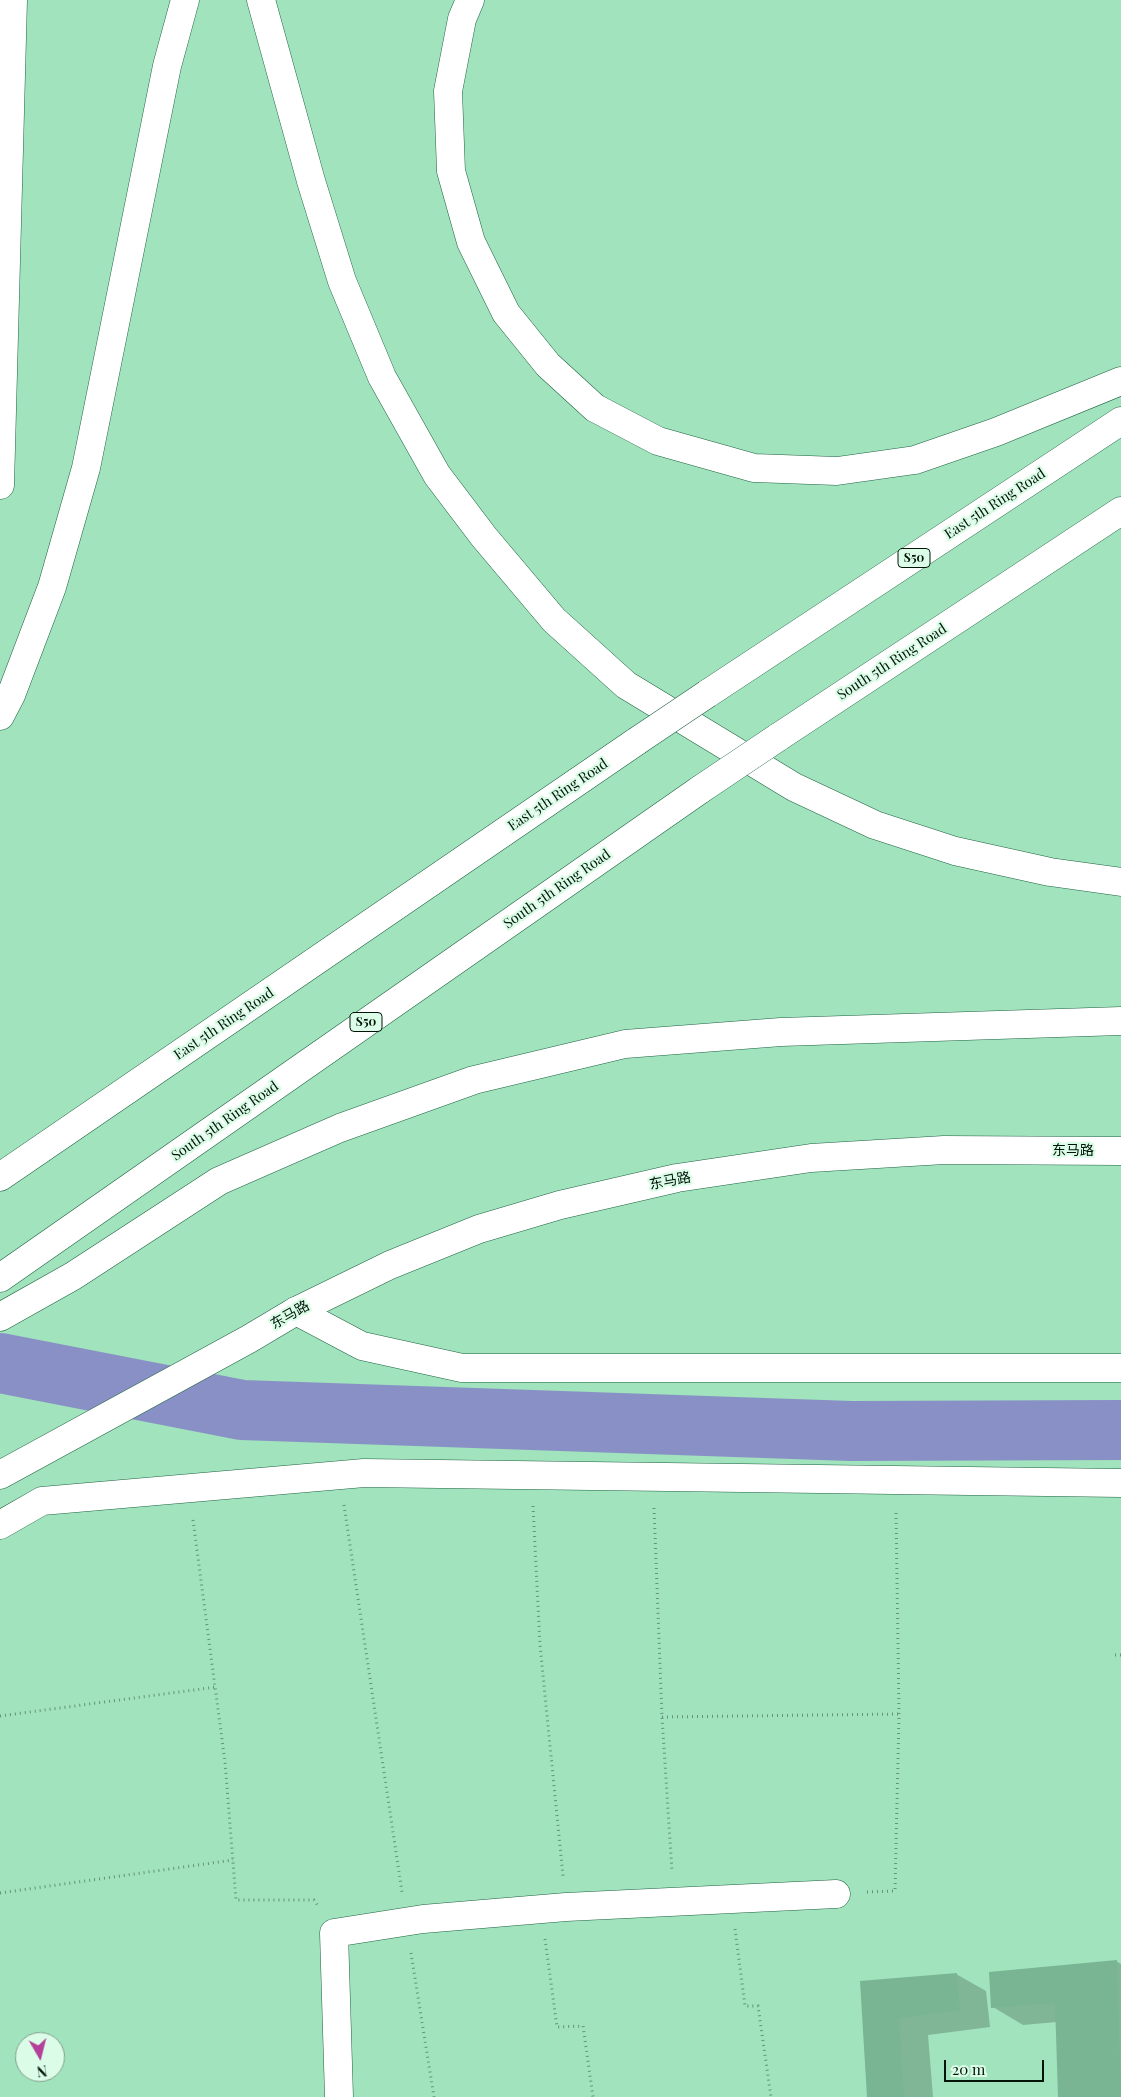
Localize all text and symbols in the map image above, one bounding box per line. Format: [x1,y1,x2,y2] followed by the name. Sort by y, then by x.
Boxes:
[941,465,1049,543] street label: East 5th Ring Road
[898,548,930,568] road number: S50
[834,620,950,704] street label: South 5th Ring Road
[505,755,611,835] street label: East 5th Ring Road
[500,846,614,932] street label: South 5th Ring Road
[171,984,277,1064] street label: East 5th Ring Road
[350,1012,382,1032] road number: S50
[168,1078,282,1164] street label: South 5th Ring Road
[1052,1143,1094,1159] street label: 东马路
[648,1169,692,1193] street label: 东马路
[268,1297,312,1333] street label: 东马路
[15,2032,65,2082] north arrow
[946,2050,1046,2082] scale bar
[952,2059,985,2079] text: 20 m
[36,2061,48,2081] text: N

